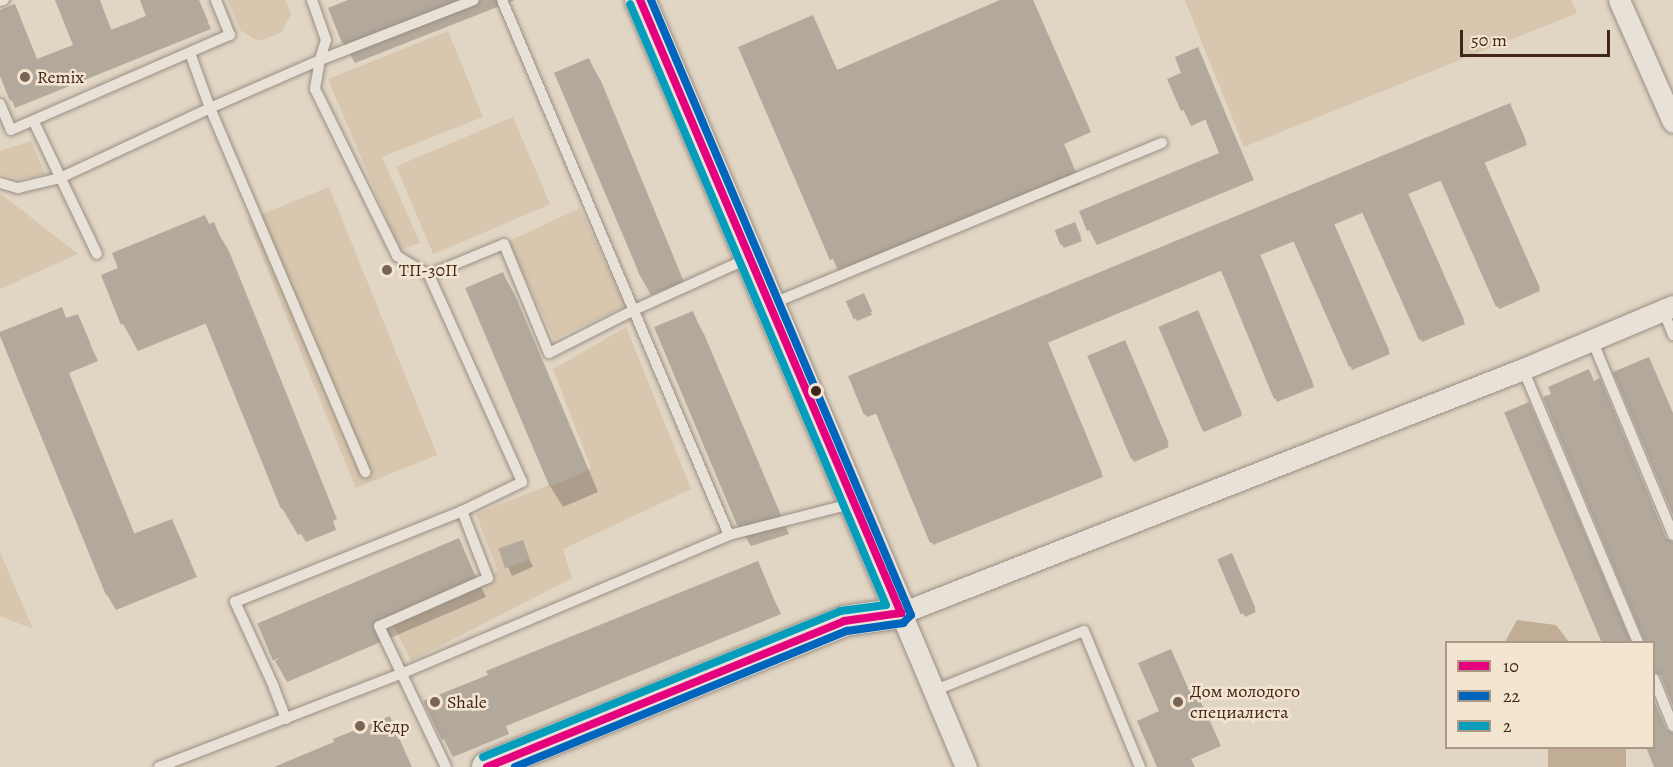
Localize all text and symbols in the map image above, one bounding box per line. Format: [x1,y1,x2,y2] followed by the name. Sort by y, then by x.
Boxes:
[1463,18,1613,56] scale bar
[1471,28,1507,52] text: 50 m
[37,66,84,88] place label: Remix
[18,70,32,84] marker: Remix
[399,259,458,281] place label: ТП-30П
[380,263,394,277] marker: ТП-30П
[810,385,822,397] unlabelled marker
[1445,641,1655,749] legend
[1503,654,1519,678] text: 10
[1190,681,1300,724] place label: Дом молодого специалиста
[1503,684,1520,708] text: 22
[447,691,487,713] place label: Shale
[428,695,442,709] marker: Shale
[1171,695,1185,709] marker: Дом молодого специалиста
[1503,714,1512,738] text: 2
[372,715,409,737] place label: Кедр
[353,719,367,733] marker: Кедр

